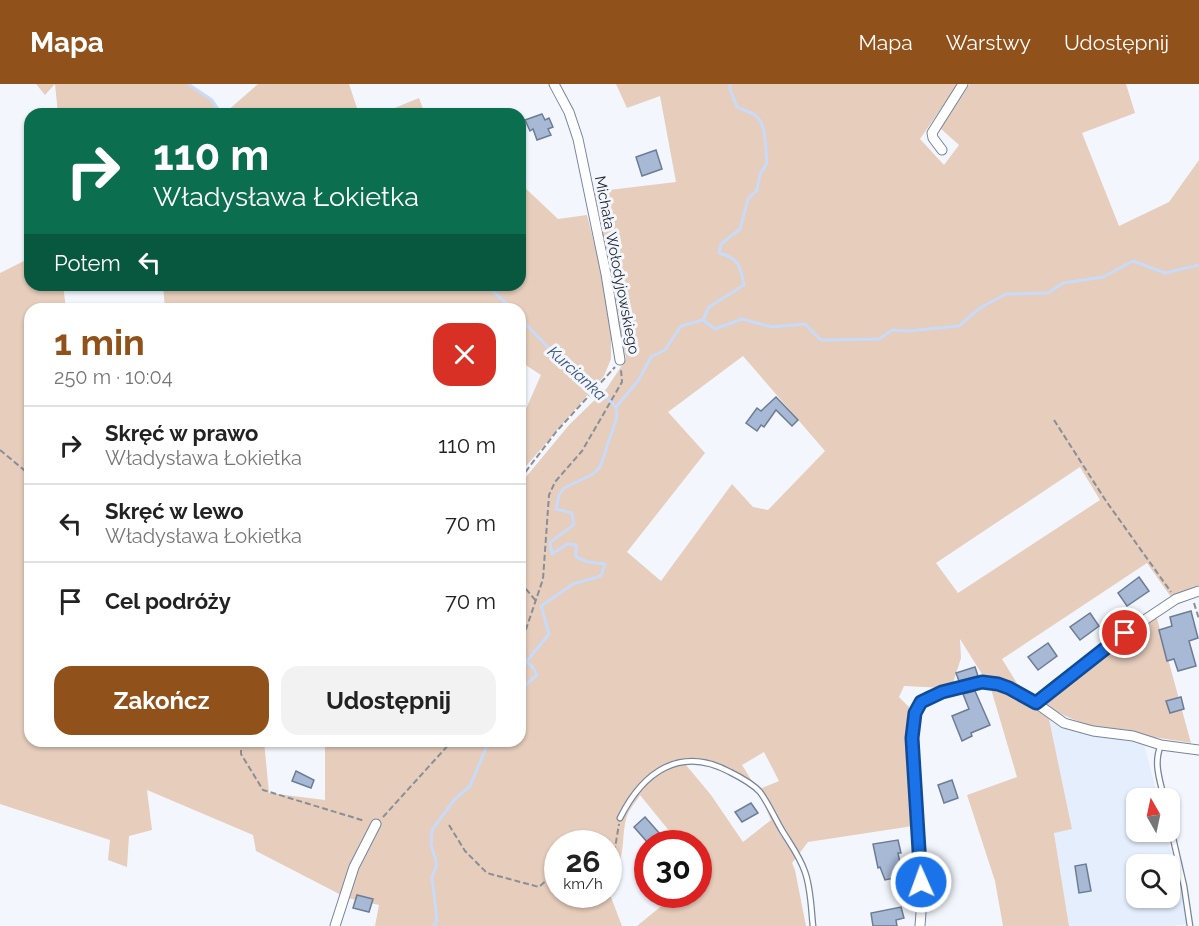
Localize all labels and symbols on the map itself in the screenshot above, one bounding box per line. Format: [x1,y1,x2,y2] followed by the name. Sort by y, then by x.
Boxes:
[591,174,643,356] street label: Michała Wołodyjowskiego
[544,342,611,405] water label: Kurcianka
[1099,607,1150,658] pin
[1126,788,1180,842] north arrow
[634,830,712,908] speed limit sign: 30
[889,850,953,914] position arrow

